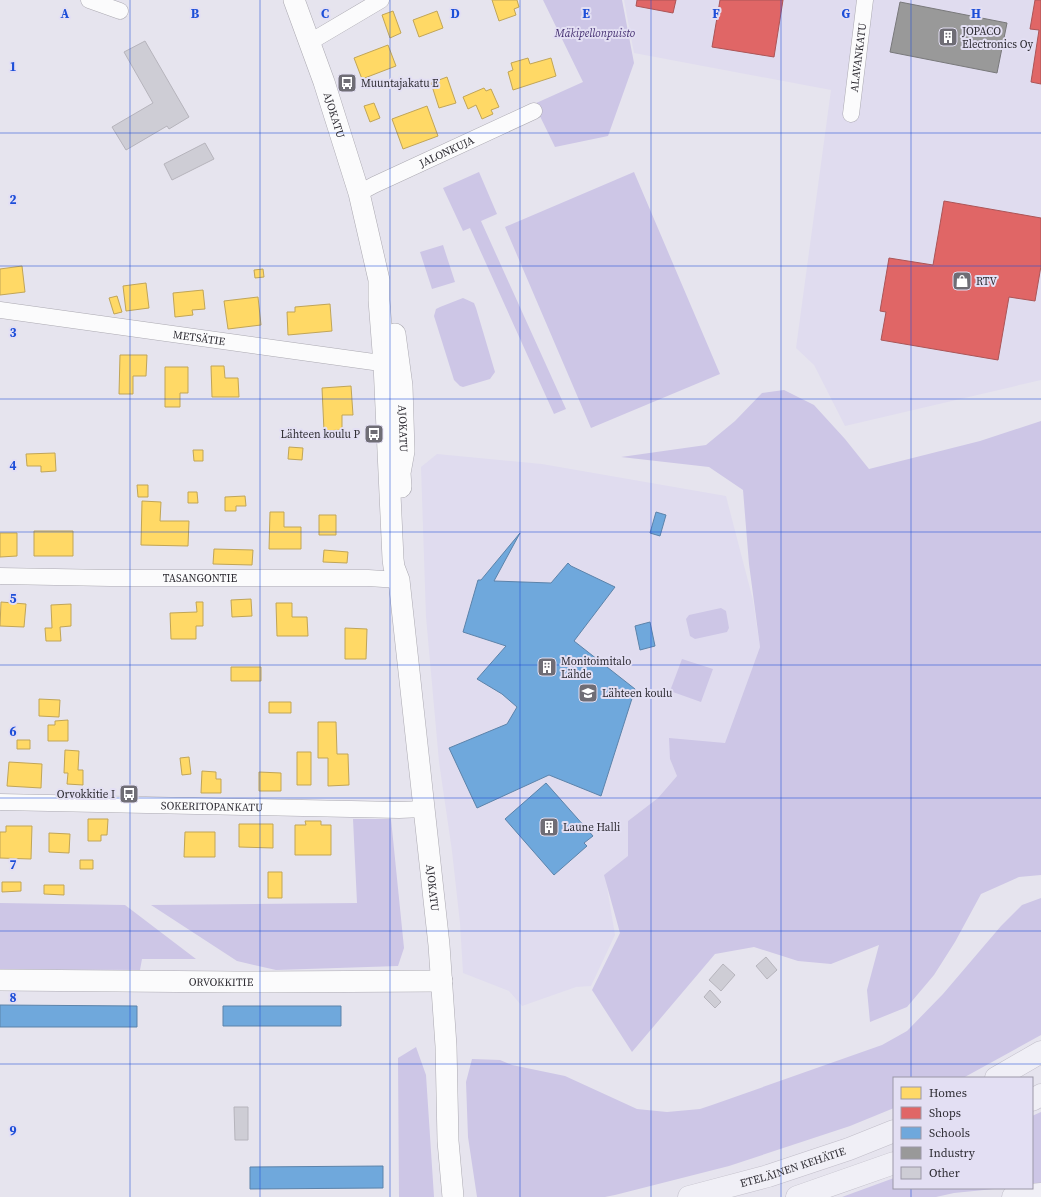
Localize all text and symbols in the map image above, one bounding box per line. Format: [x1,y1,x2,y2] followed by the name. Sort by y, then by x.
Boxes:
[61,5,70,22] text: A
[191,5,200,22] text: B
[321,5,329,22] text: C
[450,5,460,22] text: D
[582,5,590,22] text: E
[712,5,720,22] text: F
[842,5,851,22] text: G
[971,5,981,22] text: H
[846,22,870,93] street label: ALAVANKATU
[961,24,1033,52] place label: JOPACO Electronics Oy
[554,26,636,41] park label: Mäkipellonpuisto
[937,26,959,48] building icon: JOPACO Electronics Oy
[9,58,17,75] text: 1
[336,72,358,94] bus stop icon: Muuntajakatu E
[361,76,439,91] place label: Muuntajakatu E
[320,90,349,140] street label: AJOKATU
[416,132,477,171] street label: JALONKUJA
[9,191,17,208] text: 2
[951,270,973,292] shop icon: RTV
[976,274,997,289] place label: RTV
[9,324,17,341] text: 3
[172,327,227,349] street label: METSÄTIE
[395,405,412,452] street label: AJOKATU
[363,423,385,445] bus stop icon: Lähteen koulu P
[281,427,361,442] place label: Lähteen koulu P
[9,457,17,474] text: 4
[163,571,238,586] street label: TASANGONTIE
[9,590,17,607] text: 5
[561,654,631,682] place label: Monitoimitalo Lähde
[536,656,558,678] building icon: Monitoimitalo Lähde
[577,682,599,704] school or university icon: Lähteen koulu
[602,686,673,701] place label: Lähteen koulu
[9,723,17,740] text: 6
[118,783,140,805] bus stop icon: Orvokkitie I
[57,787,115,802] place label: Orvokkitie I
[161,798,263,815] street label: SOKERITOPANKATU
[538,816,560,838] building icon: Laune Halli
[563,820,620,835] place label: Laune Halli
[9,856,17,873] text: 7
[423,863,443,912] street label: AJOKATU
[189,974,254,990] street label: ORVOKKITIE
[9,989,17,1006] text: 8
[893,1077,1033,1189] legend
[929,1085,967,1101] text: Homes
[929,1105,961,1121] text: Shops
[9,1122,17,1139] text: 9
[929,1125,970,1141] text: Schools
[738,1143,848,1191] street label: ETELÄINEN KEHÄTIE
[929,1145,976,1161] text: Industry
[929,1165,960,1181] text: Other

